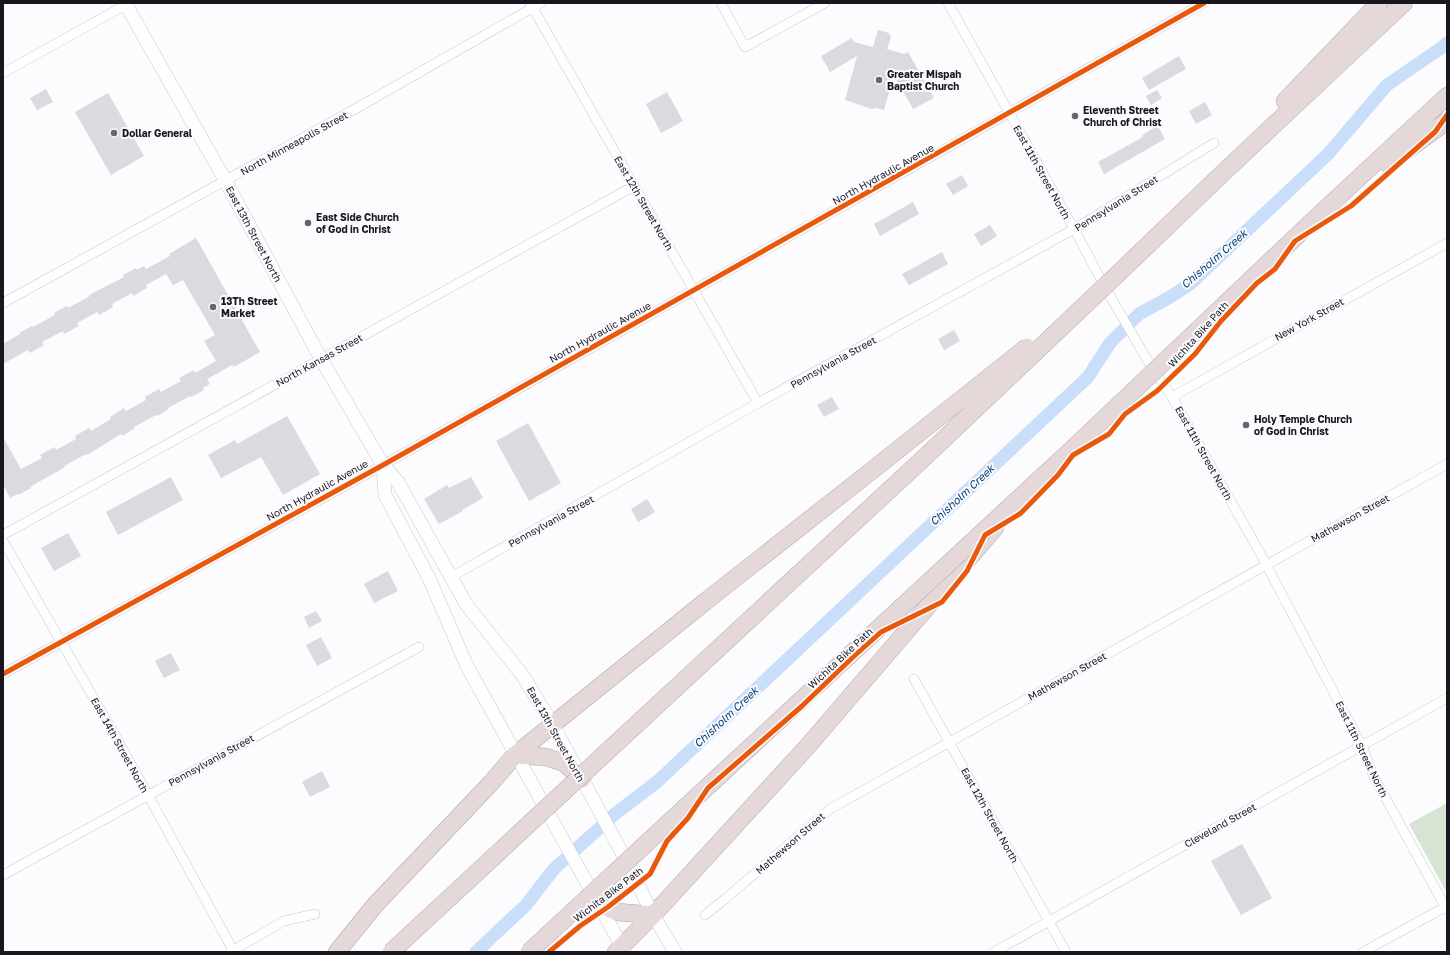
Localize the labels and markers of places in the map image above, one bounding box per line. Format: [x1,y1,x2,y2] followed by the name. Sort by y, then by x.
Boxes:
[887,68,961,92] place label: Greater Mispah Baptist Church
[874,75,884,85] marker: Greater Mispah Baptist Church
[1083,104,1162,128] place label: Eleventh Street Church of Christ
[1070,111,1080,121] marker: Eleventh Street Church of Christ
[122,127,193,139] place label: Dollar General
[109,128,119,138] marker: Dollar General
[316,211,399,235] place label: East Side Church of God in Christ
[303,218,313,228] marker: East Side Church of God in Christ
[221,295,277,319] place label: 13Th Street Market
[208,302,218,312] marker: 13Th Street Market
[1254,413,1352,437] place label: Holy Temple Church of God in Christ
[1241,420,1251,430] marker: Holy Temple Church of God in Christ

